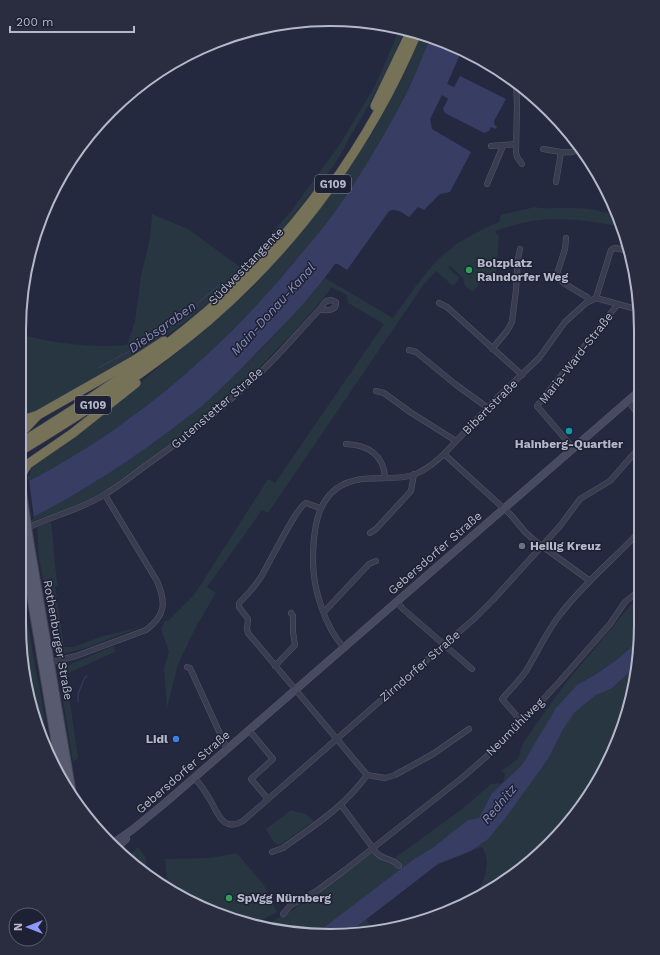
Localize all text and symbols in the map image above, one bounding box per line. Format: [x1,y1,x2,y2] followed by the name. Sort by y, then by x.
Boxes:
[10,8,134,34] scale bar
[16,15,53,29] text: 200 m
[315,175,351,193] road number: G109
[206,224,286,307] street label: Südwesttangente
[477,256,568,284] place label: Bolzplatz Raindorfer Weg
[228,260,318,358] water label: Main-Donau-Kanal
[464,265,474,275] marker: Bolzplatz Raindorfer Weg
[125,298,199,356] water label: Diebsgraben
[536,310,616,406] street label: Maria-Ward-Straße
[168,364,266,452] street label: Gutenstetter Straße
[460,376,521,437] street label: Bibertstraße
[75,396,111,414] road number: G109
[564,426,574,436] marker: Hainberg-Quartier
[515,437,624,451] place label: Hainberg-Quartier
[385,509,485,597] street label: Gebersdorfer Straße
[530,539,601,553] place label: Heilig Kreuz
[517,541,527,551] marker: Heilig Kreuz
[41,579,75,701] street label: Rothenburger Straße
[377,627,463,705] street label: Zirndorfer Straße
[483,695,547,759] street label: Neumühlweg
[133,728,233,816] street label: Gebersdorfer Straße
[146,732,168,746] place label: Lidl
[171,734,181,744] marker: Lidl
[478,781,520,827] water label: Rednitz
[237,891,331,905] place label: SpVgg Nürnberg
[224,893,234,903] marker: SpVgg Nürnberg
[8,907,48,947] north arrow
[12,923,25,931] text: N

